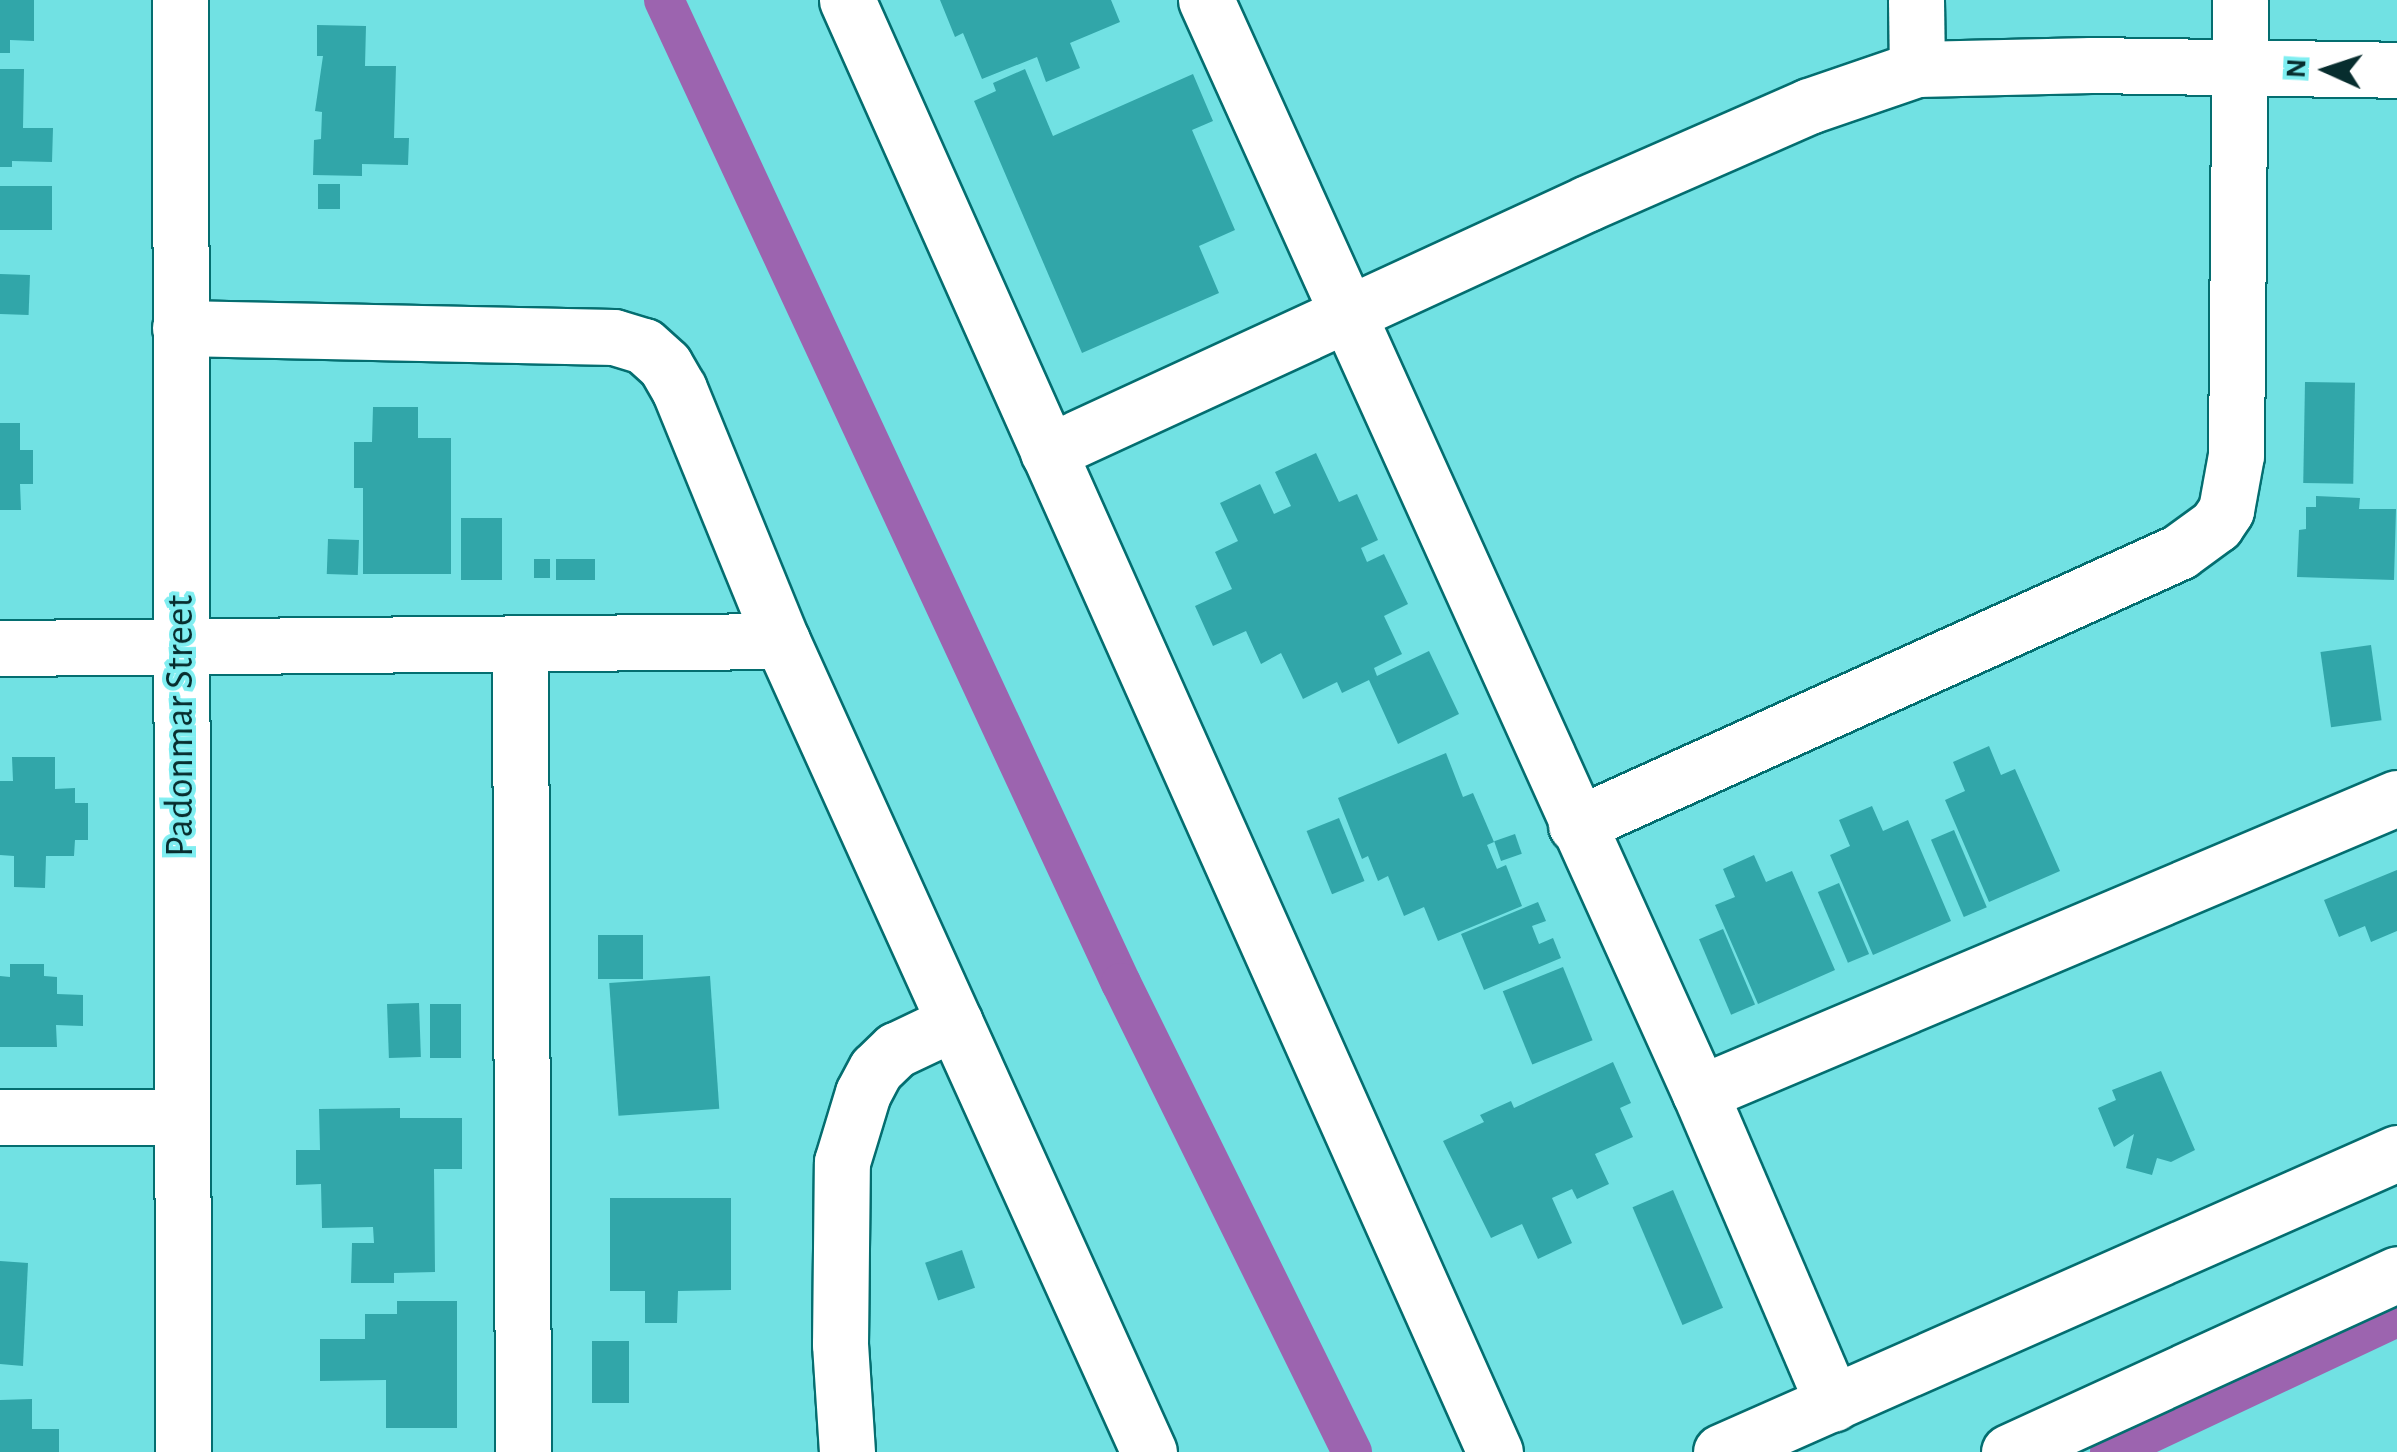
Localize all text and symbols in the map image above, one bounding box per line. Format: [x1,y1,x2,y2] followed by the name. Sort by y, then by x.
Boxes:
[2277,20,2377,120] north arrow
[2283,58,2312,79] text: N
[156,595,204,857] street label: Padonmar Street

